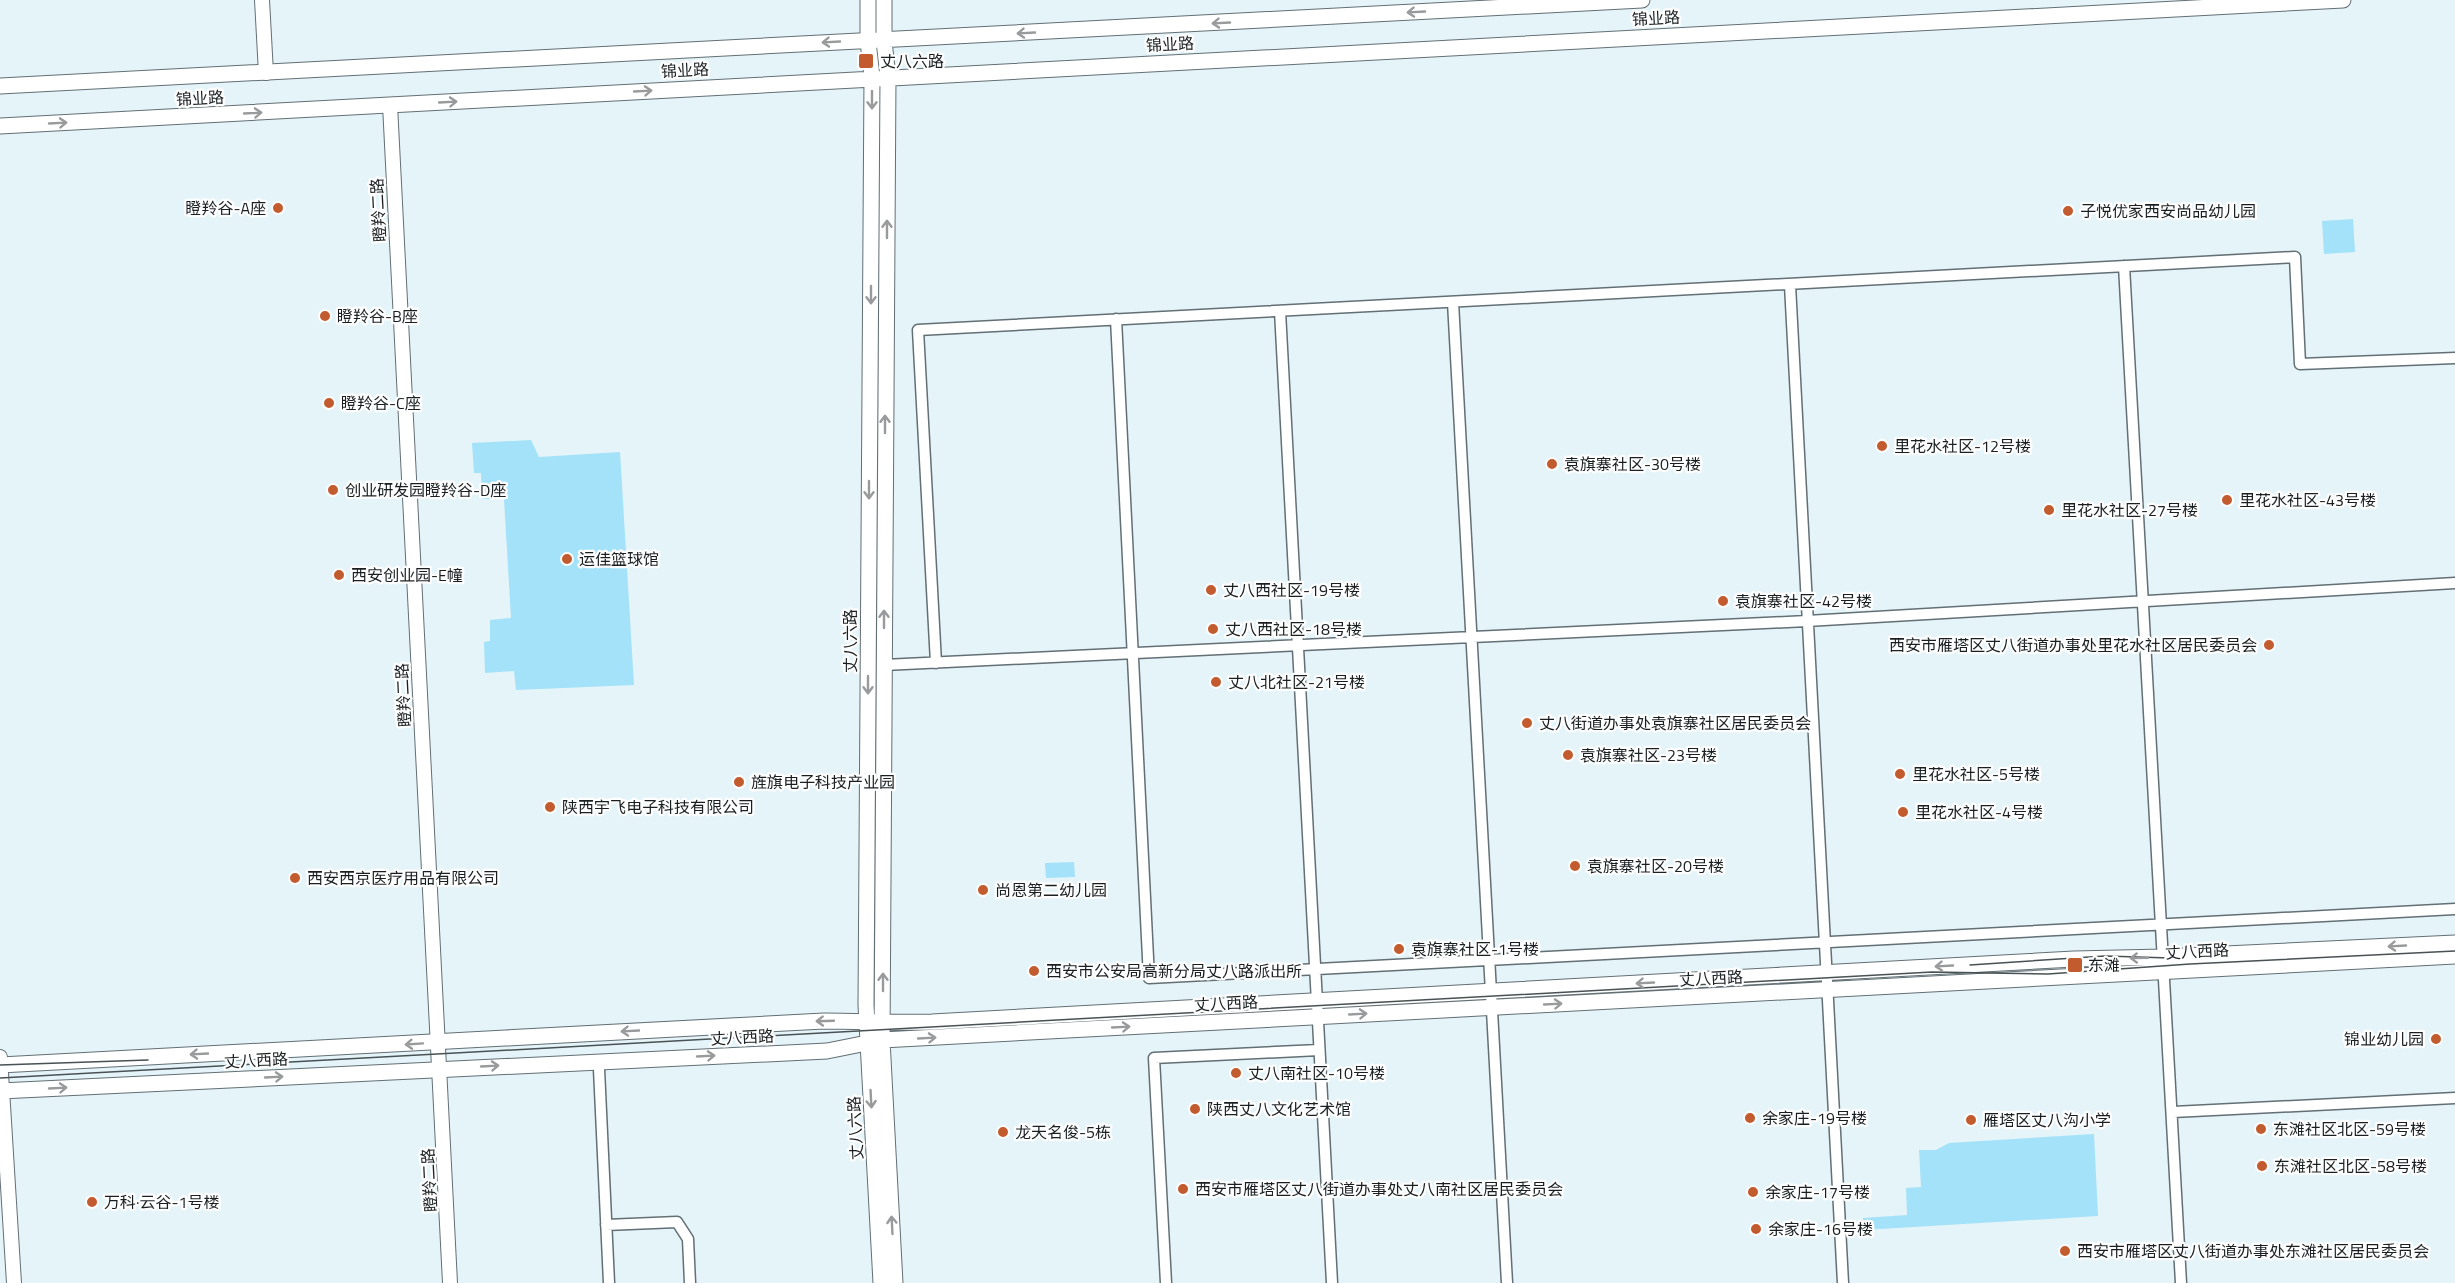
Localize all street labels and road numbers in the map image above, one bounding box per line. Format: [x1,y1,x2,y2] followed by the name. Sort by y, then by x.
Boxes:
[1631,5,1681,31] street label: 锦业路
[1145,31,1195,57] street label: 锦业路
[660,57,710,83] street label: 锦业路
[175,85,225,111] street label: 锦业路
[364,177,392,243] street label: 瞪羚二路
[838,609,862,673] street label: 丈八六路
[389,662,417,728] street label: 瞪羚二路
[2164,937,2230,965] street label: 丈八西路
[1678,964,1744,992] street label: 丈八西路
[1193,989,1259,1017] street label: 丈八西路
[709,1023,775,1051] street label: 丈八西路
[223,1046,289,1074] street label: 丈八西路
[841,1095,869,1161] street label: 丈八六路
[415,1147,443,1213] street label: 瞪羚二路

